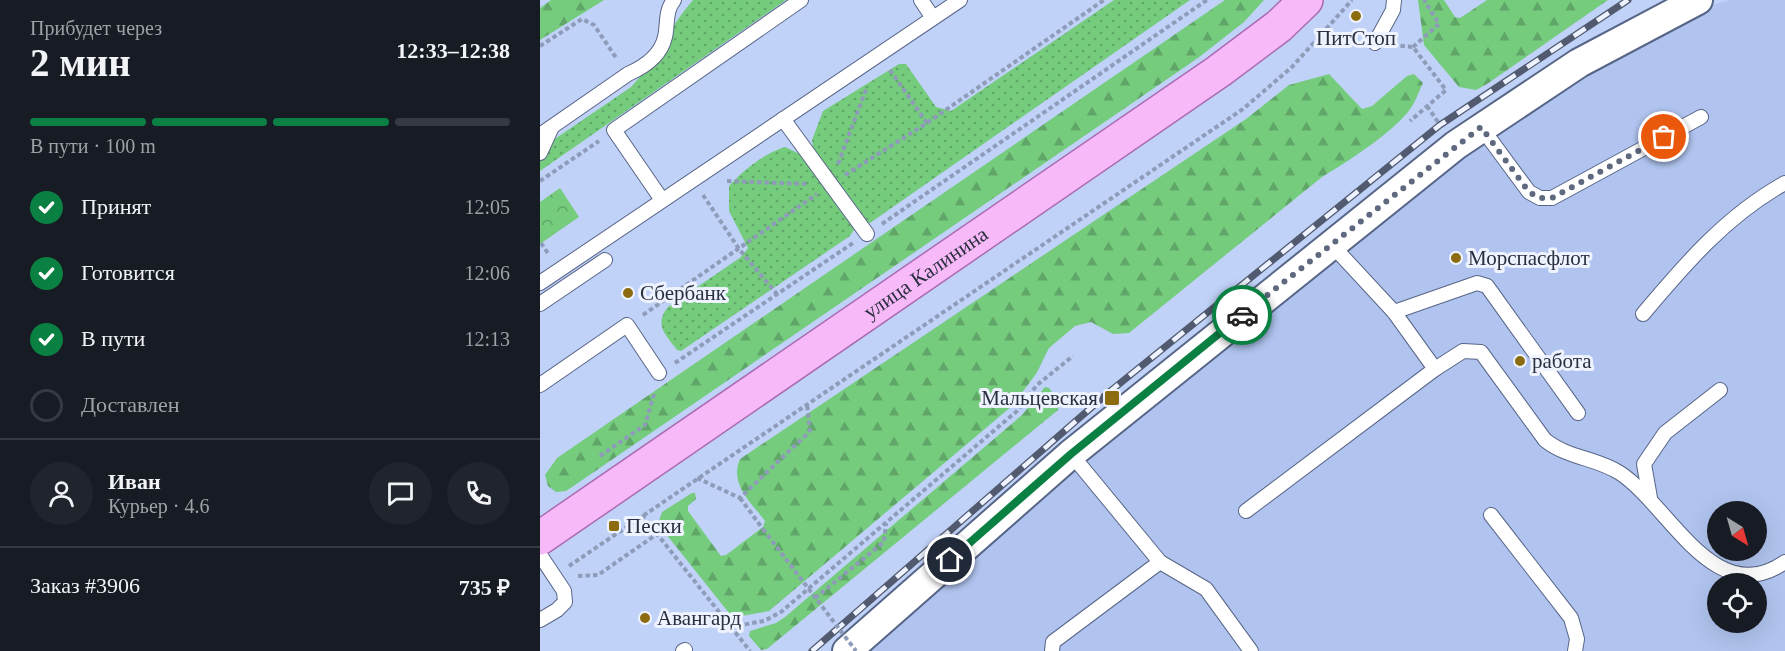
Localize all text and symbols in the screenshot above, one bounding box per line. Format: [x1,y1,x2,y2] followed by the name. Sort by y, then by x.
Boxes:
[1349,9,1363,23] marker: ПитСтоп
[30,17,162,39] text: Прибудет через
[1316,26,1396,50] place label: ПитСтоп
[396,38,510,63] text: 12:33–12:38
[30,41,131,84] text: 2 мин
[1638,111,1689,162] pin
[1647,120,1680,153] icon: bag
[30,135,156,157] text: В пути · 100 m
[30,191,63,224] icon: check
[81,194,151,219] text: Принят
[464,196,510,218] text: 12:05
[859,221,993,324] street label: улица Калинина
[1468,246,1590,270] place label: Морспасфлот
[1449,251,1463,265] marker: Морспасфлот
[30,257,63,290] icon: check
[81,260,175,285] text: Готовится
[464,262,510,284] text: 12:06
[640,281,727,305] place label: Сбербанк
[1212,285,1272,345] courier
[621,286,635,300] marker: Сбербанк
[1226,299,1259,332] icon: car
[30,323,63,356] icon: check
[81,326,145,351] text: В пути
[464,328,510,350] text: 12:13
[1532,349,1592,373] place label: работа
[1513,354,1527,368] marker: работа
[981,386,1098,410] place label: Мальцевская
[1103,389,1121,407] marker: Мальцевская
[81,392,180,417] text: Доставлен
[30,462,93,525] button: person
[369,462,432,525] button: chat
[447,462,510,525] button: phone
[108,469,161,494] text: Иван
[108,495,210,517] text: Курьер · 4.6
[1707,501,1767,561] north arrow
[1707,501,1767,633] map controls
[626,514,682,538] place label: Пески
[607,519,621,533] marker: Пески
[924,534,975,585] pin
[933,543,966,576] icon: home
[30,573,140,598] text: Заказ #3906
[1707,573,1767,633] button: locate
[459,575,510,600] text: 735 ₽
[657,606,742,630] place label: Авангард
[638,611,652,625] marker: Авангард

